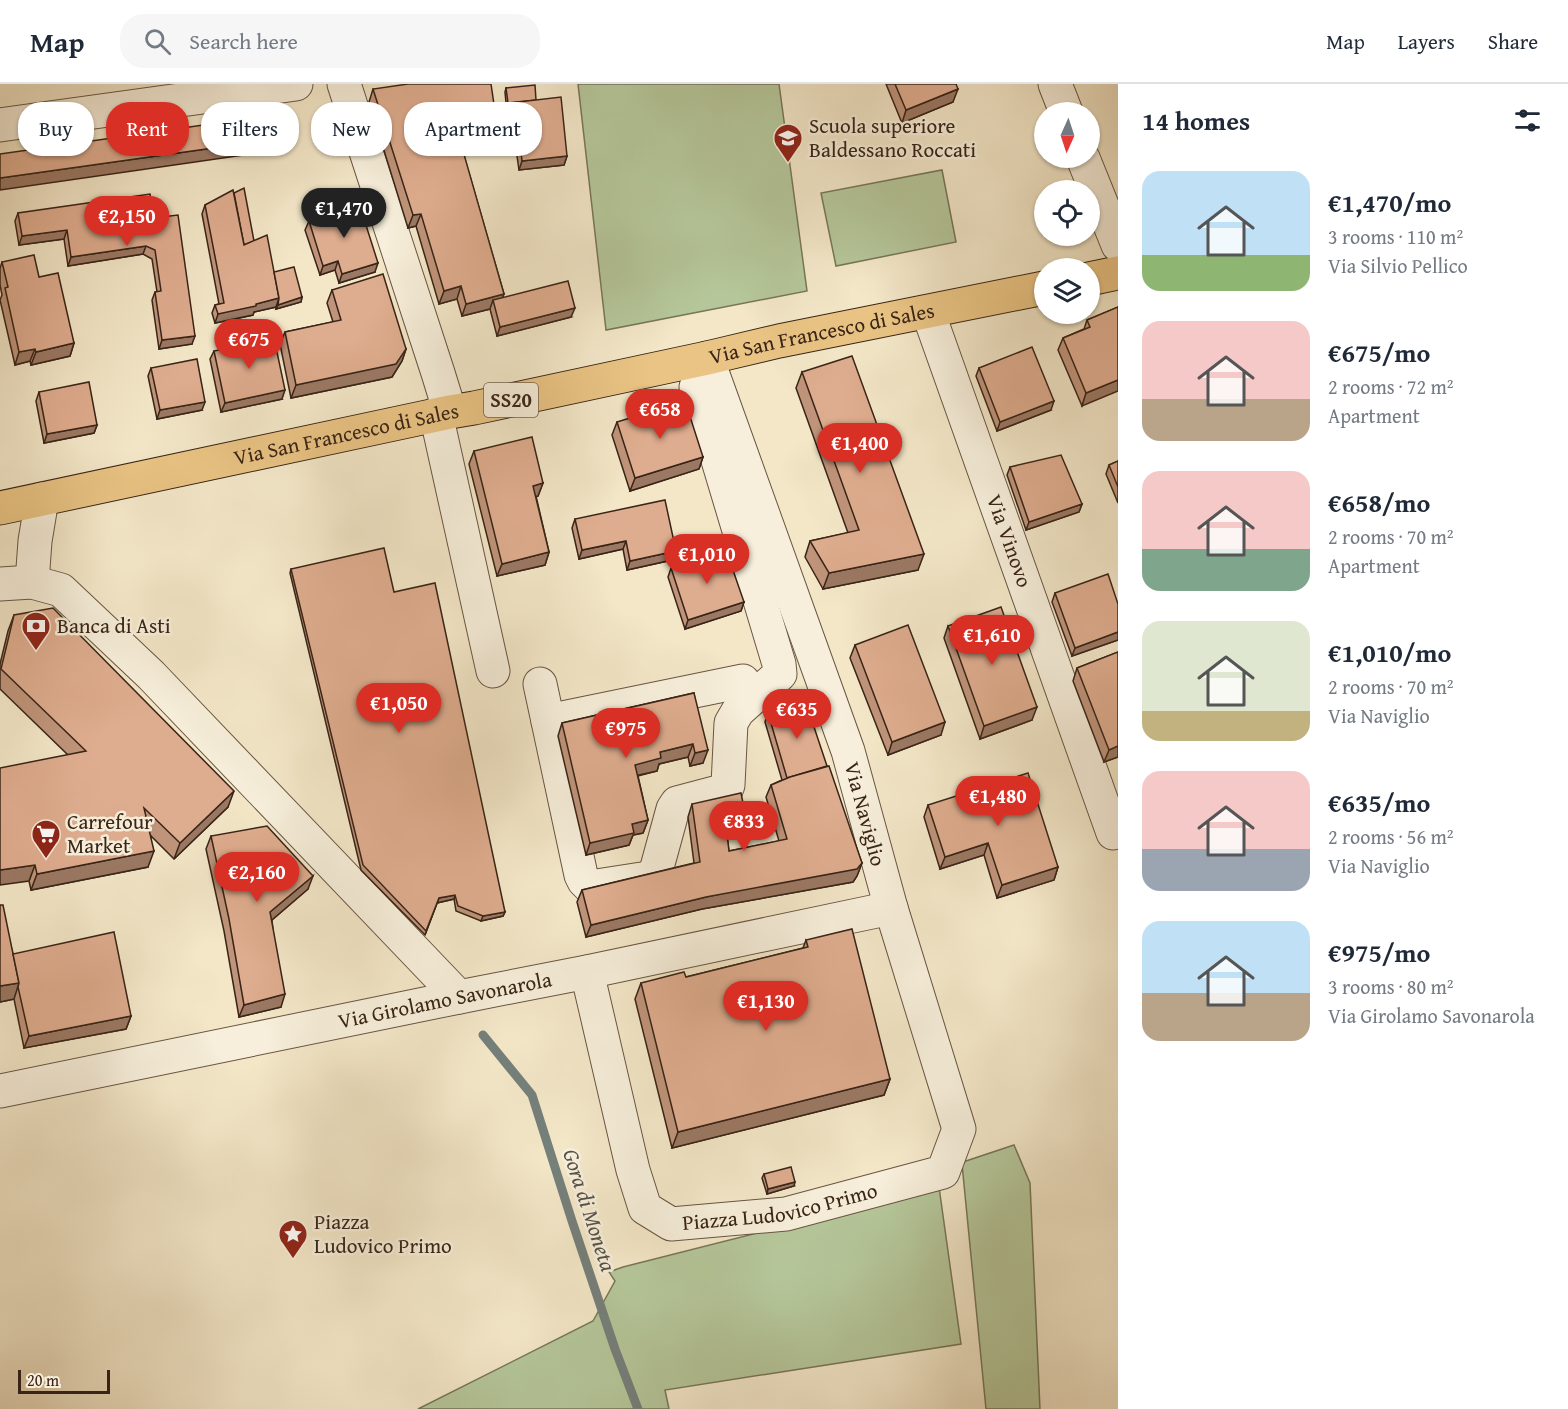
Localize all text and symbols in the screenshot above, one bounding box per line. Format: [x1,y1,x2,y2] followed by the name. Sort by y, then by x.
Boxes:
[120,14,540,68] search box
[30,21,84,62] text: Map
[141,25,174,58] icon: search
[189,25,298,57] text: Search here
[1326,26,1365,57] text: Map
[1398,26,1455,57] text: Layers
[1488,26,1538,57] text: Share
[1142,101,1250,140] text: 14 homes
[18,102,94,156] chip: Buy
[106,102,189,156] chip: Rent
[201,102,299,156] chip: Filters
[311,102,392,156] chip: New
[404,102,542,156] chip: Apartment
[1034,102,1100,168] north arrow
[1034,102,1100,324] map controls
[1511,104,1544,137] icon: filters
[809,110,976,165] place label: Scuola superiore Baldessano Roccati
[772,122,804,164] school or university icon: Scuola superiore Baldessano Roccati
[1034,180,1100,246] button: locate
[1328,183,1451,222] text: €1,470/mo
[295,188,393,239] pin: €1,470
[315,193,373,222] text: €1,470
[1190,195,1262,267] icon: home
[78,196,176,247] pin: €2,150
[98,201,156,230] text: €2,150
[1328,222,1463,251] text: 3 rooms · 110 m²
[1328,251,1468,280] text: Via Silvio Pellico
[1034,258,1100,324] button: layers
[706,294,937,372] street label: Via San Francesco di Sales
[213,319,285,370] pin: €675
[228,324,270,353] text: €675
[1328,333,1430,372] text: €675/mo
[1190,345,1262,417] icon: home
[1328,372,1454,401] text: 2 rooms · 72 m²
[484,383,538,417] road number: SS20
[624,389,696,440] pin: €658
[639,394,681,423] text: €658
[231,395,461,473] street label: Via San Francesco di Sales
[1328,401,1420,430] text: Apartment
[811,423,909,474] pin: €1,400
[831,428,889,457] text: €1,400
[1328,483,1430,522] text: €658/mo
[979,490,1041,592] street label: Via Vinovo
[1190,495,1262,567] icon: home
[1328,522,1454,551] text: 2 rooms · 70 m²
[658,534,756,585] pin: €1,010
[678,539,736,568] text: €1,010
[1328,551,1420,580] text: Apartment
[20,610,52,652] bank icon: Banca di Asti
[57,610,171,641] place label: Banca di Asti
[943,615,1041,666] pin: €1,610
[963,620,1021,649] text: €1,610
[1328,633,1451,672] text: €1,010/mo
[1190,645,1262,717] icon: home
[1328,672,1454,701] text: 2 rooms · 70 m²
[350,683,448,734] pin: €1,050
[370,688,428,717] text: €1,050
[761,689,833,740] pin: €635
[776,694,818,723] text: €635
[1328,701,1430,730] text: Via Naviglio
[590,708,662,759] pin: €975
[605,713,647,742] text: €975
[837,758,894,869] street label: Via Naviglio
[949,776,1047,827] pin: €1,480
[969,781,1027,810] text: €1,480
[1328,783,1430,822] text: €635/mo
[1190,795,1262,867] icon: home
[708,801,780,852] pin: €833
[67,806,153,861] place label: Carrefour Market
[723,806,765,835] text: €833
[30,818,62,860] supermarket icon: Carrefour Market
[1328,822,1454,851] text: 2 rooms · 56 m²
[1328,851,1430,880] text: Via Naviglio
[208,852,306,903] pin: €2,160
[228,857,286,886] text: €2,160
[1328,933,1430,972] text: €975/mo
[1190,945,1262,1017] icon: home
[335,963,554,1036] street label: Via Girolamo Savonarola
[1328,972,1454,1001] text: 3 rooms · 80 m²
[717,981,815,1032] pin: €1,130
[737,986,795,1015] text: €1,130
[1328,1001,1535,1030] text: Via Girolamo Savonarola
[555,1145,625,1275] water label: Gora di Moneta
[681,1174,881,1238] street label: Piazza Ludovico Primo
[314,1206,452,1261] place label: Piazza Ludovico Primo
[277,1218,309,1260] place icon: Piazza Ludovico Primo
[18,1367,110,1394] scale bar
[27,1368,59,1392] text: 20 m

